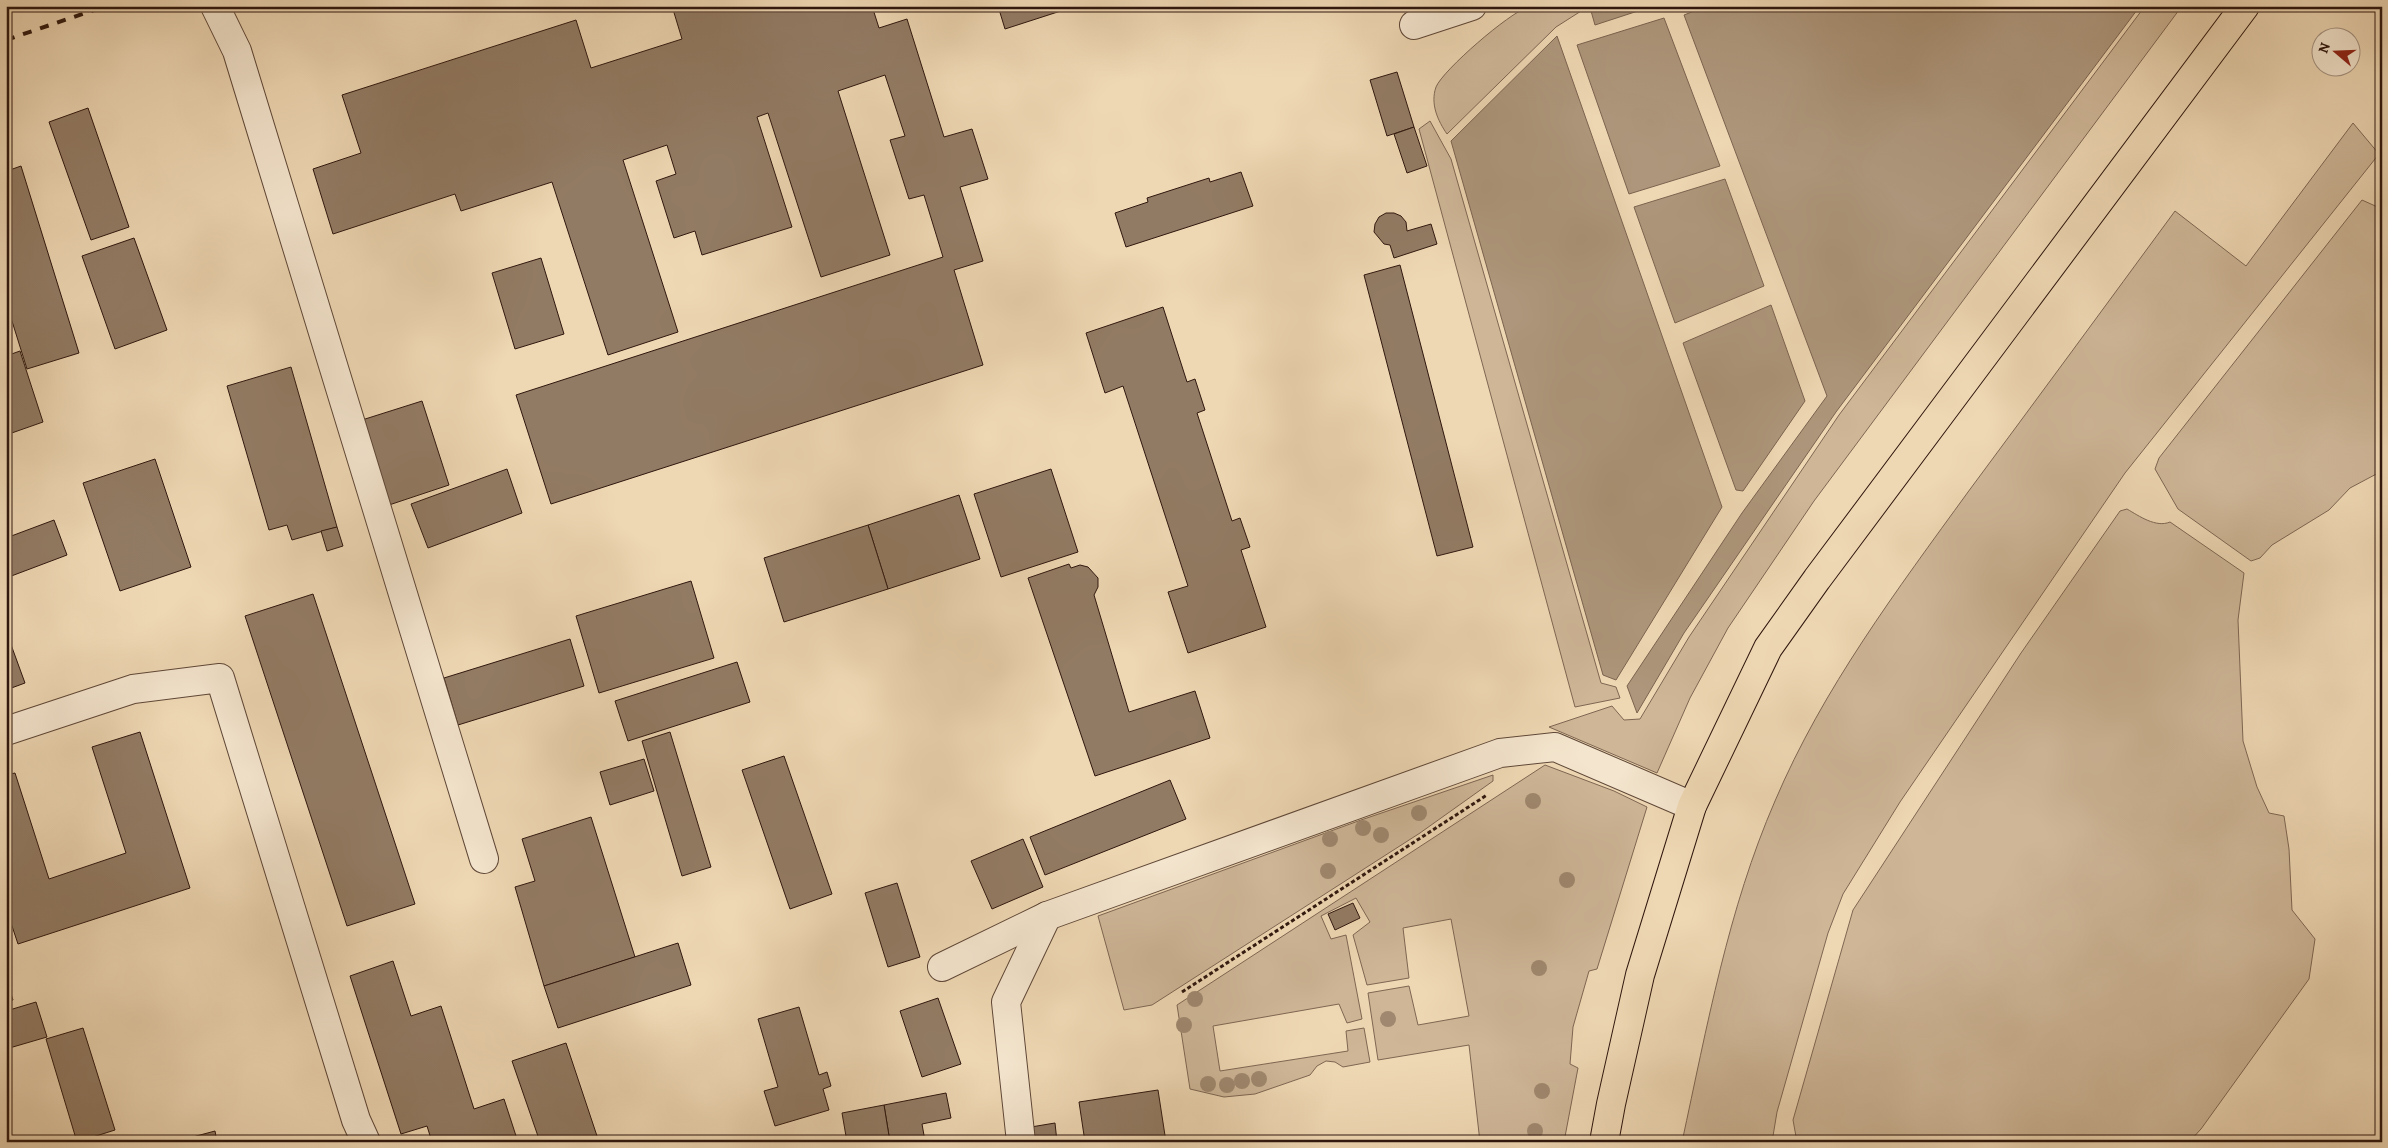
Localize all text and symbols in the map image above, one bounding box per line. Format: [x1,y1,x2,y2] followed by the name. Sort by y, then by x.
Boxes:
[2310,28,2360,78] north arrow
[2314,40,2335,56] text: N

